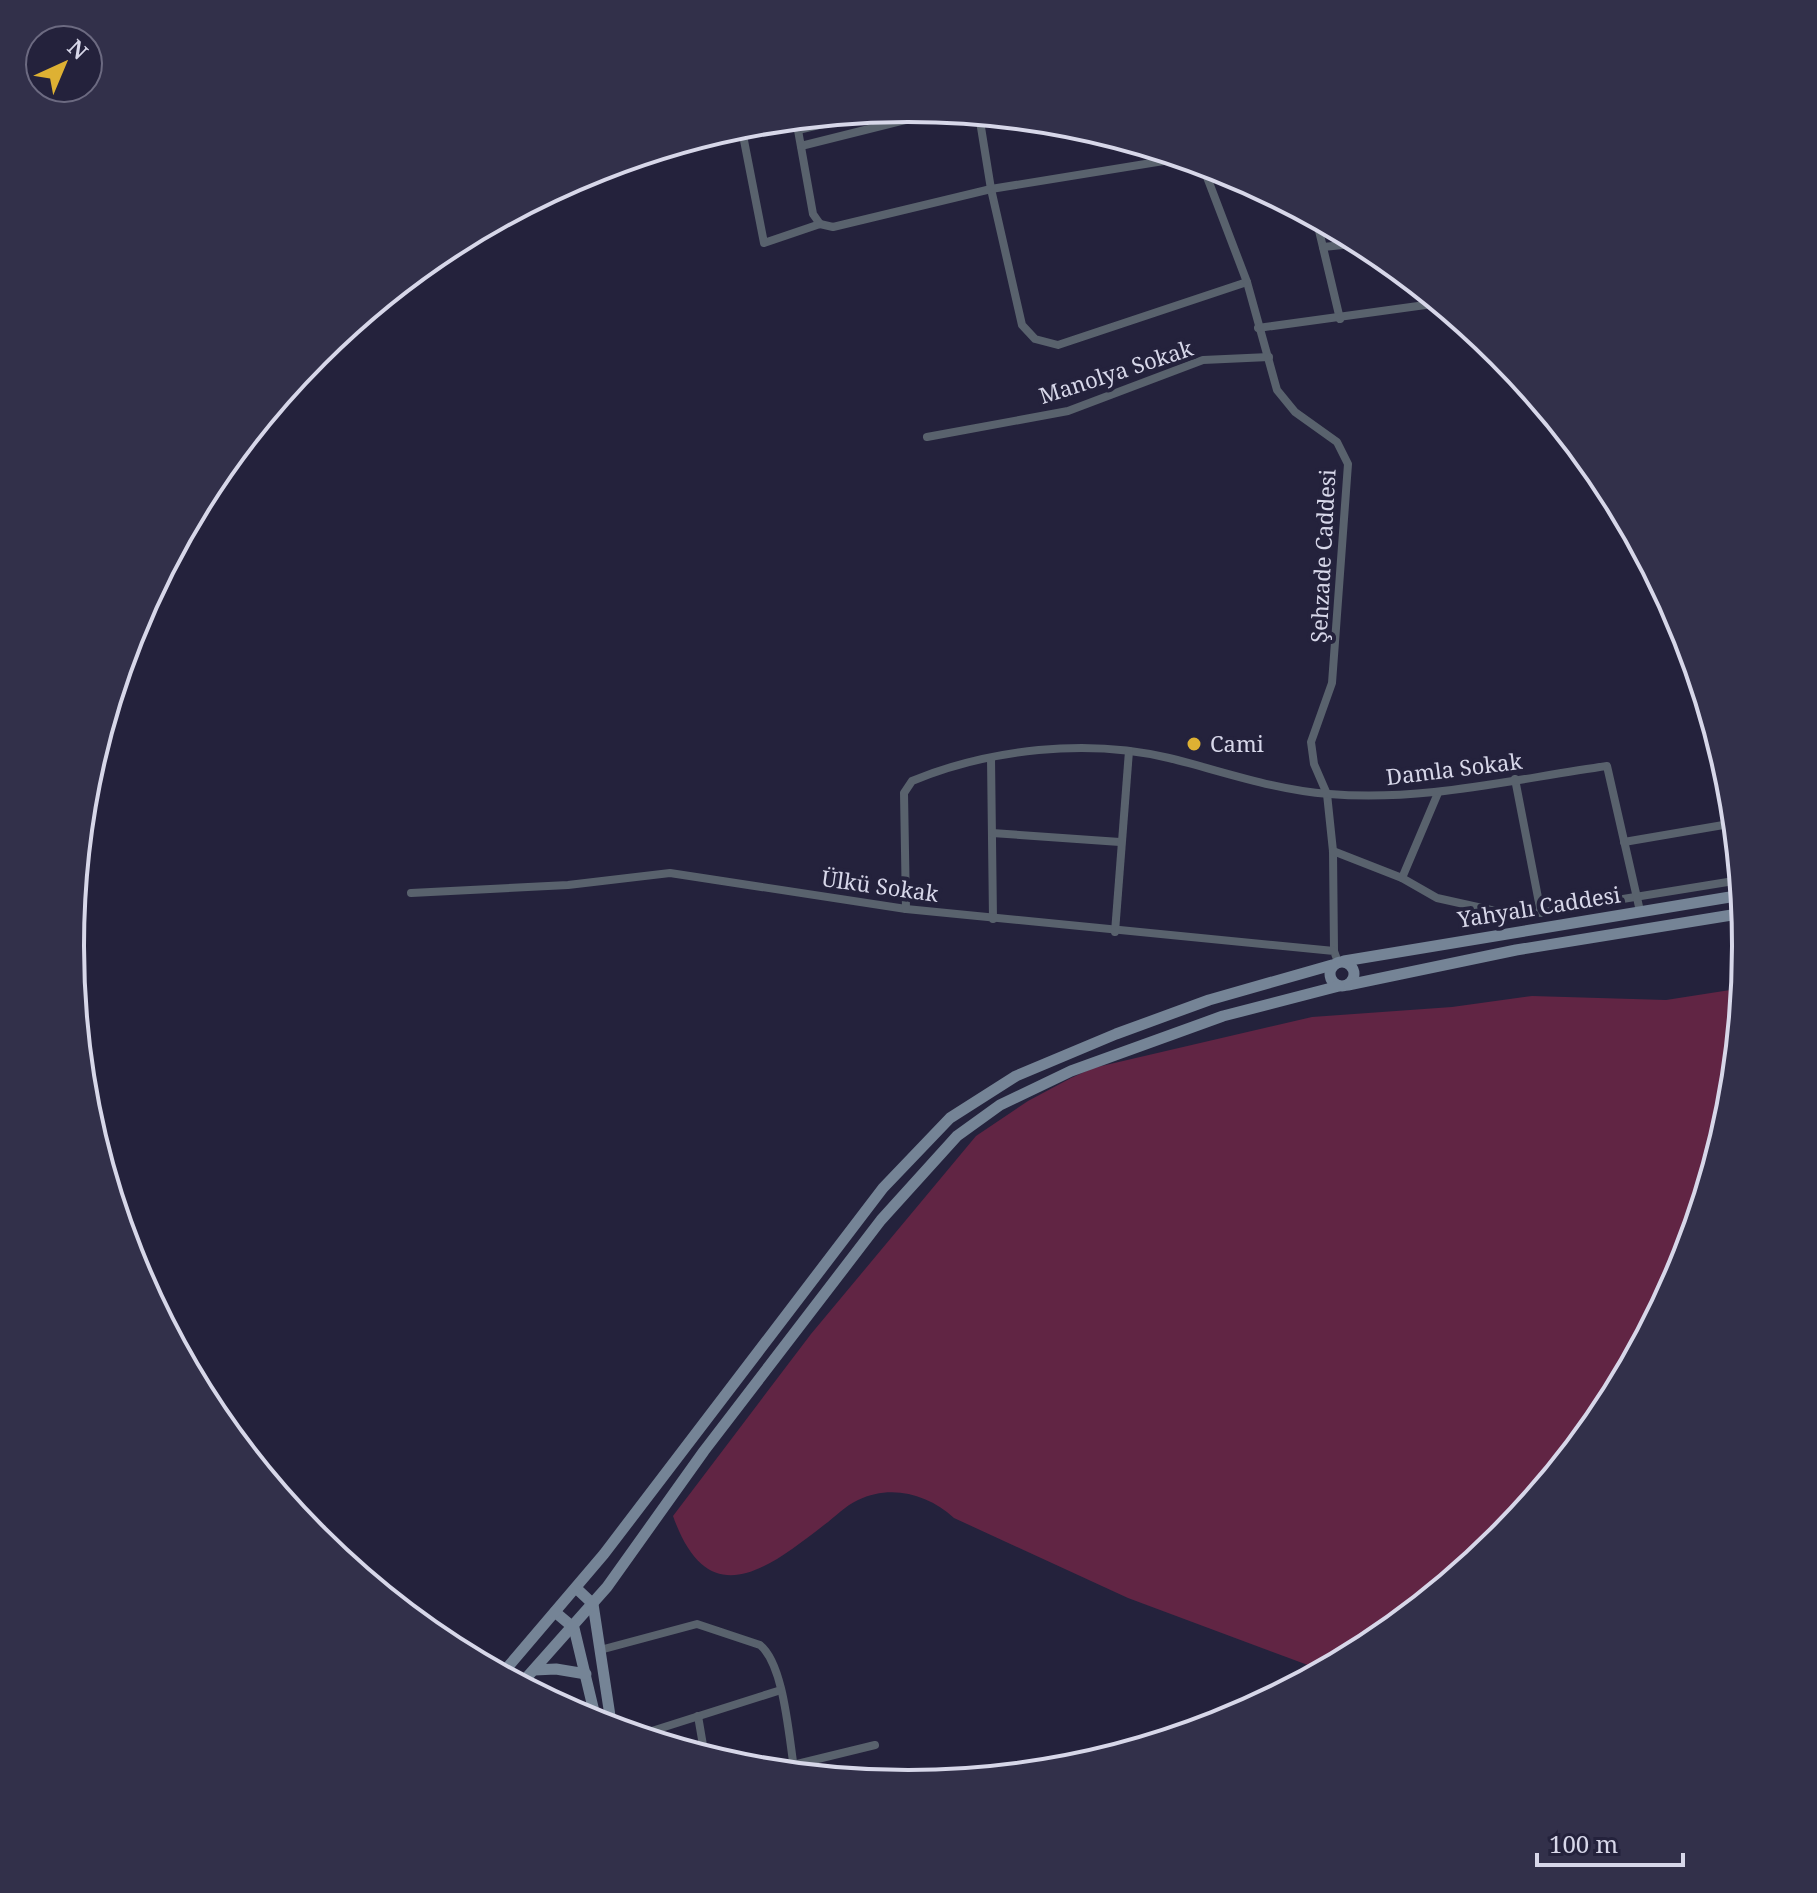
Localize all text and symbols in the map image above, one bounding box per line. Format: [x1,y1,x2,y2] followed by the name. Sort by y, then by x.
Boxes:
[24,24,104,104] north arrow
[62,32,95,66] text: N
[1035,332,1197,410] street label: Manolya Sokak
[1302,468,1342,644] street label: Şehzade Caddesi
[1210,728,1264,758] place label: Cami
[1185,735,1203,753] marker: Cami
[1384,745,1524,791] street label: Damla Sokak
[820,862,941,908] street label: Ülkü Sokak
[1454,878,1622,934] street label: Yahyalı Caddesi
[1537,1817,1683,1867] scale bar
[1549,1827,1618,1860] text: 100 m

